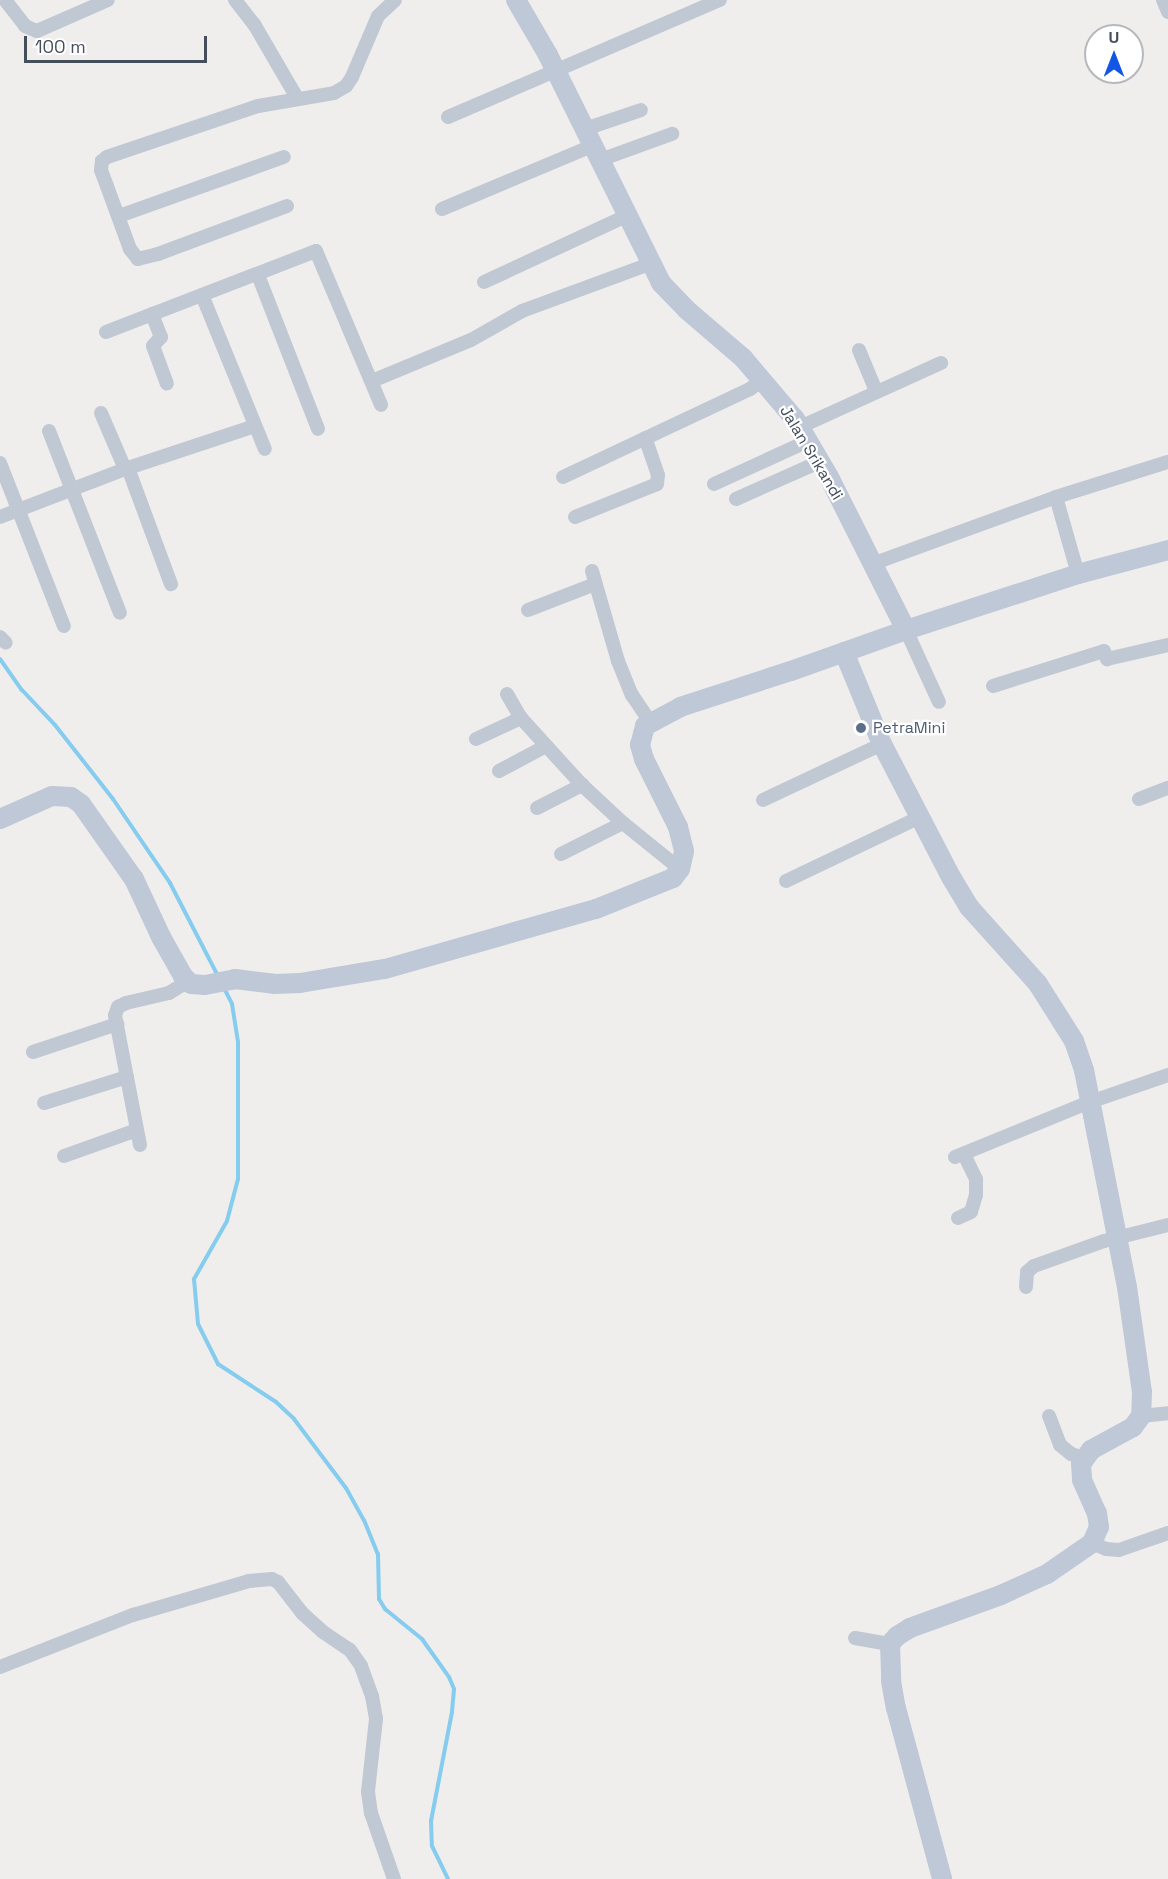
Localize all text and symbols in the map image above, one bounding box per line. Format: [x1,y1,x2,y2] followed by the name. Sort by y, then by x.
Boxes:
[27,24,210,62] scale bar
[1084,24,1144,84] north arrow
[1109,27,1119,48] text: U
[35,35,86,58] text: 100 m
[775,402,847,504] street label: Jalan Srikandi
[873,718,945,738] place label: PetraMini
[854,721,868,735] marker: PetraMini

